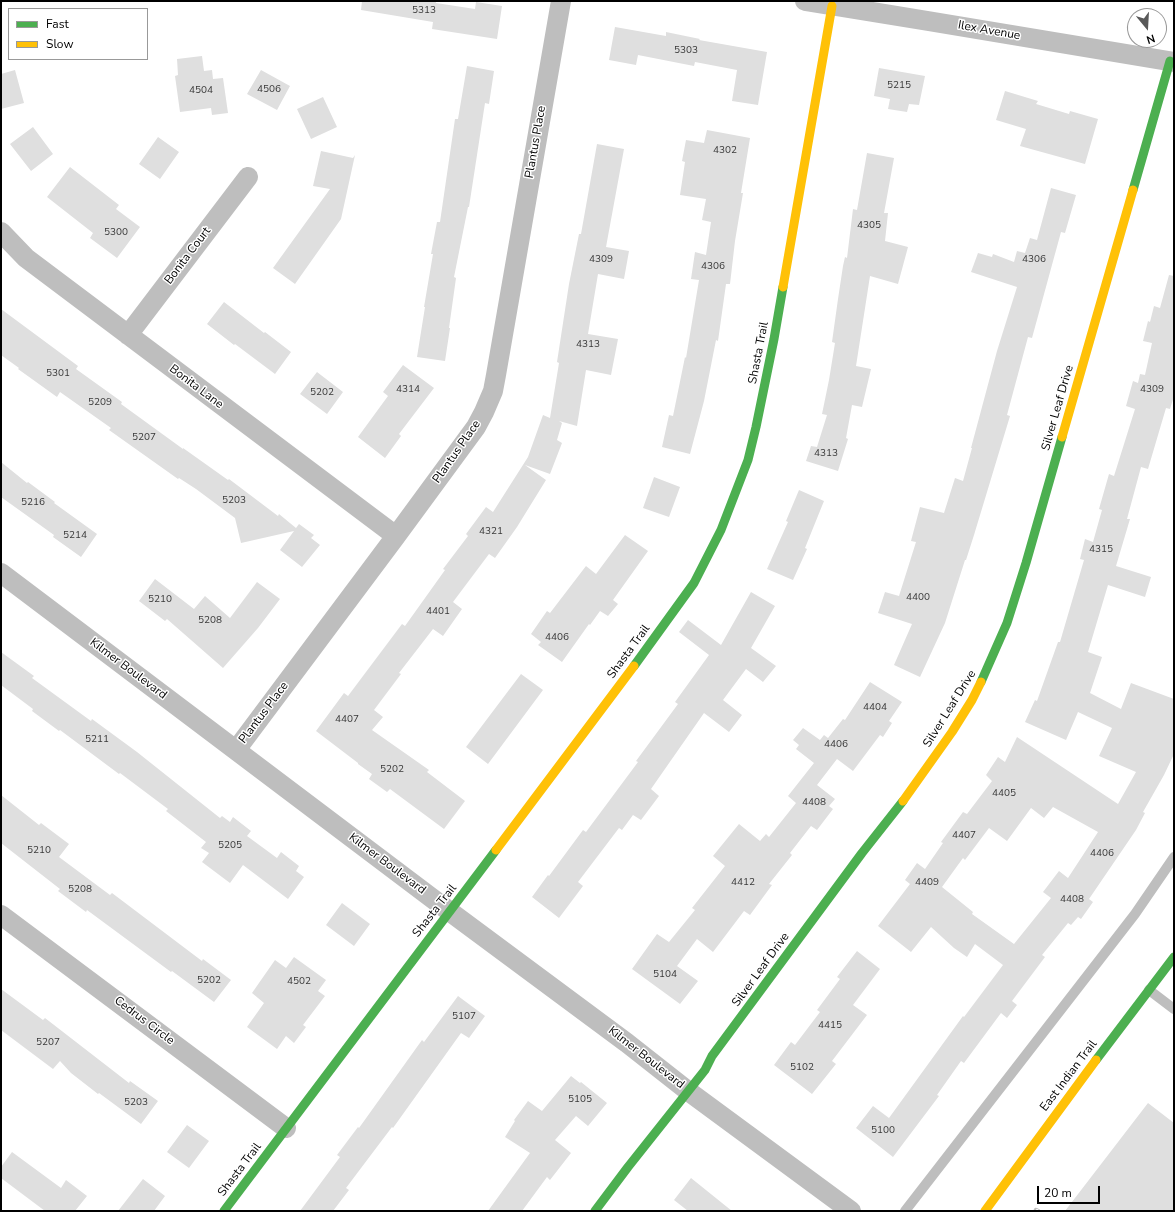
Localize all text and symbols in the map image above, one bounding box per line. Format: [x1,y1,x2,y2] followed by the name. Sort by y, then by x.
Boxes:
[412,5,436,17] house number: 5313
[8,8,148,60] legend
[1127,8,1167,48] north arrow
[46,16,69,32] text: Fast
[957,18,1021,44] street label: Ilex Avenue
[1144,31,1157,47] text: N
[46,36,74,52] text: Slow
[674,45,698,57] house number: 5303
[887,80,911,92] house number: 5215
[257,84,281,96] house number: 4506
[189,85,213,97] house number: 4504
[523,105,549,179] street label: Plantus Place
[713,145,737,157] house number: 4302
[857,220,881,232] house number: 4305
[162,225,214,287] street label: Bonita Court
[104,227,128,239] house number: 5300
[589,254,613,266] house number: 4309
[1022,254,1046,266] house number: 4306
[701,261,725,273] house number: 4306
[746,321,772,385] street label: Shasta Trail
[576,339,600,351] house number: 4313
[166,362,226,412] street label: Bonita Lane
[1039,364,1077,452] street label: Silver Leaf Drive
[46,368,70,380] house number: 5301
[396,384,420,396] house number: 4314
[1140,384,1164,396] house number: 4309
[310,387,334,399] house number: 5202
[88,397,112,409] house number: 5209
[430,418,484,486] street label: Plantus Place
[132,432,156,444] house number: 5207
[814,448,838,460] house number: 4313
[222,495,246,507] house number: 5203
[21,497,45,509] house number: 5216
[479,526,503,538] house number: 4321
[63,530,87,542] house number: 5214
[1089,544,1113,556] house number: 4315
[906,592,930,604] house number: 4400
[148,594,172,606] house number: 5210
[426,606,450,618] house number: 4401
[198,615,222,627] house number: 5208
[605,622,653,682] street label: Shasta Trail
[545,632,569,644] house number: 4406
[87,635,169,703] street label: Kilmer Boulevard
[921,668,979,750] street label: Silver Leaf Drive
[236,679,292,747] street label: Plantus Place
[863,702,887,714] house number: 4404
[335,714,359,726] house number: 4407
[85,734,109,746] house number: 5211
[824,739,848,751] house number: 4406
[380,764,404,776] house number: 5202
[992,788,1016,800] house number: 4405
[802,797,826,809] house number: 4408
[346,830,428,898] street label: Kilmer Boulevard
[952,830,976,842] house number: 4407
[218,840,242,852] house number: 5205
[27,845,51,857] house number: 5210
[1090,848,1114,860] house number: 4406
[731,877,755,889] house number: 4412
[915,877,939,889] house number: 4409
[410,882,460,940] street label: Shasta Trail
[68,884,92,896] house number: 5208
[1060,894,1084,906] house number: 4408
[729,930,793,1010] street label: Silver Leaf Drive
[653,969,677,981] house number: 5104
[197,975,221,987] house number: 5202
[287,976,311,988] house number: 4502
[111,994,177,1048] street label: Cedrus Circle
[452,1011,476,1023] house number: 5107
[818,1020,842,1032] house number: 4415
[605,1024,687,1092] street label: Kilmer Boulevard
[36,1037,60,1049] house number: 5207
[1038,1038,1100,1114] street label: East Indian Trail
[790,1062,814,1074] house number: 5102
[568,1094,592,1106] house number: 5105
[124,1097,148,1109] house number: 5203
[871,1125,895,1137] house number: 5100
[215,1140,265,1200] street label: Shasta Trail
[1039,1178,1102,1204] scale bar
[1044,1185,1072,1201] text: 20 m

